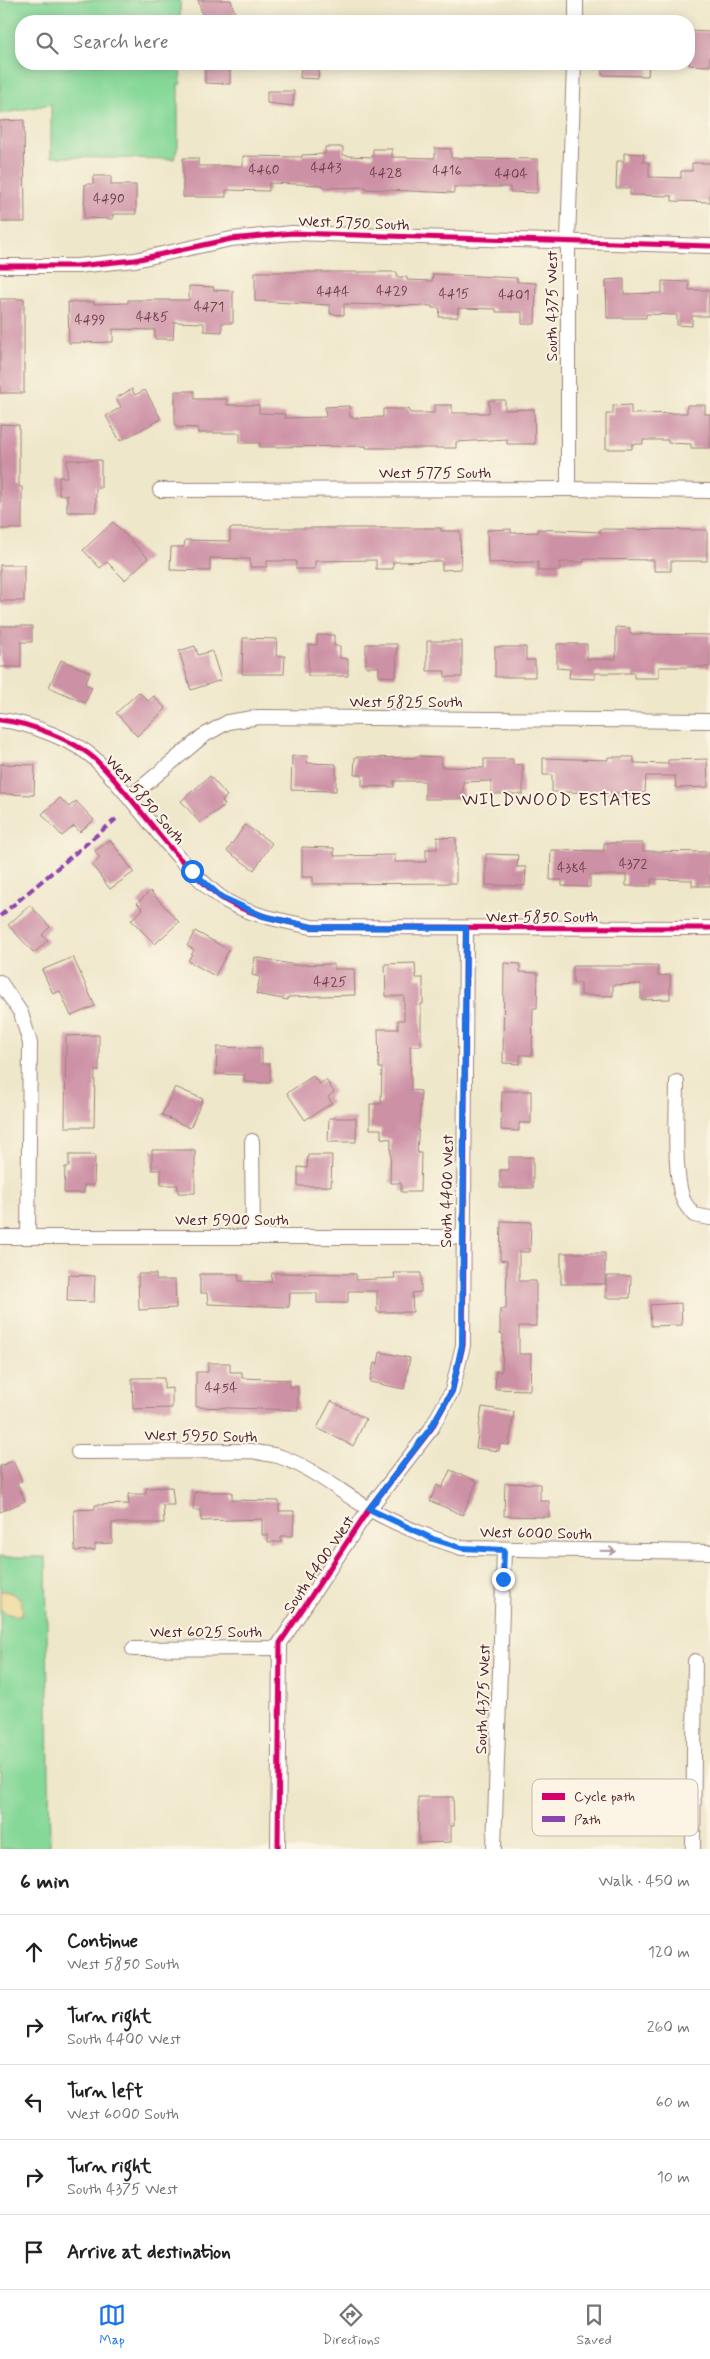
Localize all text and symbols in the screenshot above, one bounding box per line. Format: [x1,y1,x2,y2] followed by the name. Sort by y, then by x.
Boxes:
[15,15,695,70] search box
[33,29,61,57] icon: search
[73,30,169,55] text: Search here
[310,159,342,177] house number: 4443
[248,161,280,179] house number: 4460
[432,162,462,180] house number: 4416
[370,164,402,182] house number: 4428
[494,165,528,183] house number: 4404
[93,190,125,208] house number: 4490
[298,211,410,236] street label: West 5750 South
[542,251,563,361] street label: South 4375 West
[376,282,408,300] house number: 4429
[316,283,350,301] house number: 4444
[439,285,469,303] house number: 4415
[498,286,530,304] house number: 4401
[194,298,224,316] house number: 4471
[136,308,168,326] house number: 4485
[75,311,106,329] house number: 4499
[379,463,491,484] street label: West 5775 South
[349,692,463,713] street label: West 5825 South
[100,751,190,849] street label: West 5850 South
[462,788,652,812] district label: WILDWOOD ESTATES
[619,855,648,873] house number: 4372
[557,859,587,877] house number: 4384
[181,860,204,883] route start
[486,907,598,928] street label: West 5850 South
[313,973,347,991] house number: 4425
[436,1134,459,1248] street label: South 4400 West
[175,1210,289,1231] street label: West 5900 South
[205,1379,237,1397] house number: 4454
[144,1425,258,1448] street label: West 5950 South
[279,1512,360,1618] street label: South 4400 West
[480,1522,592,1545] street label: West 6000 South
[599,1546,615,1556] one-way arrow
[492,1568,515,1591] route end
[150,1622,262,1643] street label: West 6025 South
[471,1643,496,1755] street label: South 4375 West
[532,1779,698,1836] legend
[574,1788,635,1806] text: Cycle path
[574,1811,601,1829] text: Path
[20,1868,70,1896] text: 6 min
[599,1871,690,1892] text: Walk · 450 m
[67,1929,138,1954] text: Continue
[20,1938,48,1966] icon: ahead
[648,1942,690,1963] text: 120 m
[67,1954,179,1975] text: West 5850 South
[67,2004,151,2029] text: Turn right
[20,2013,48,2041] icon: right
[647,2017,690,2038] text: 260 m
[67,2029,181,2050] text: South 4400 West
[67,2079,143,2104] text: Turn left
[20,2088,48,2116] icon: left
[656,2092,690,2113] text: 60 m
[67,2104,179,2125] text: West 6000 South
[67,2154,151,2179] text: Turn right
[20,2163,48,2191] icon: right
[657,2167,690,2188] text: 10 m
[67,2179,178,2200] text: South 4375 West
[20,2238,48,2266] icon: arrive
[67,2240,231,2265] text: Arrive at destination
[98,2301,126,2349] tab: Map
[323,2301,380,2349] tab: Directions
[576,2301,612,2349] tab: Saved

